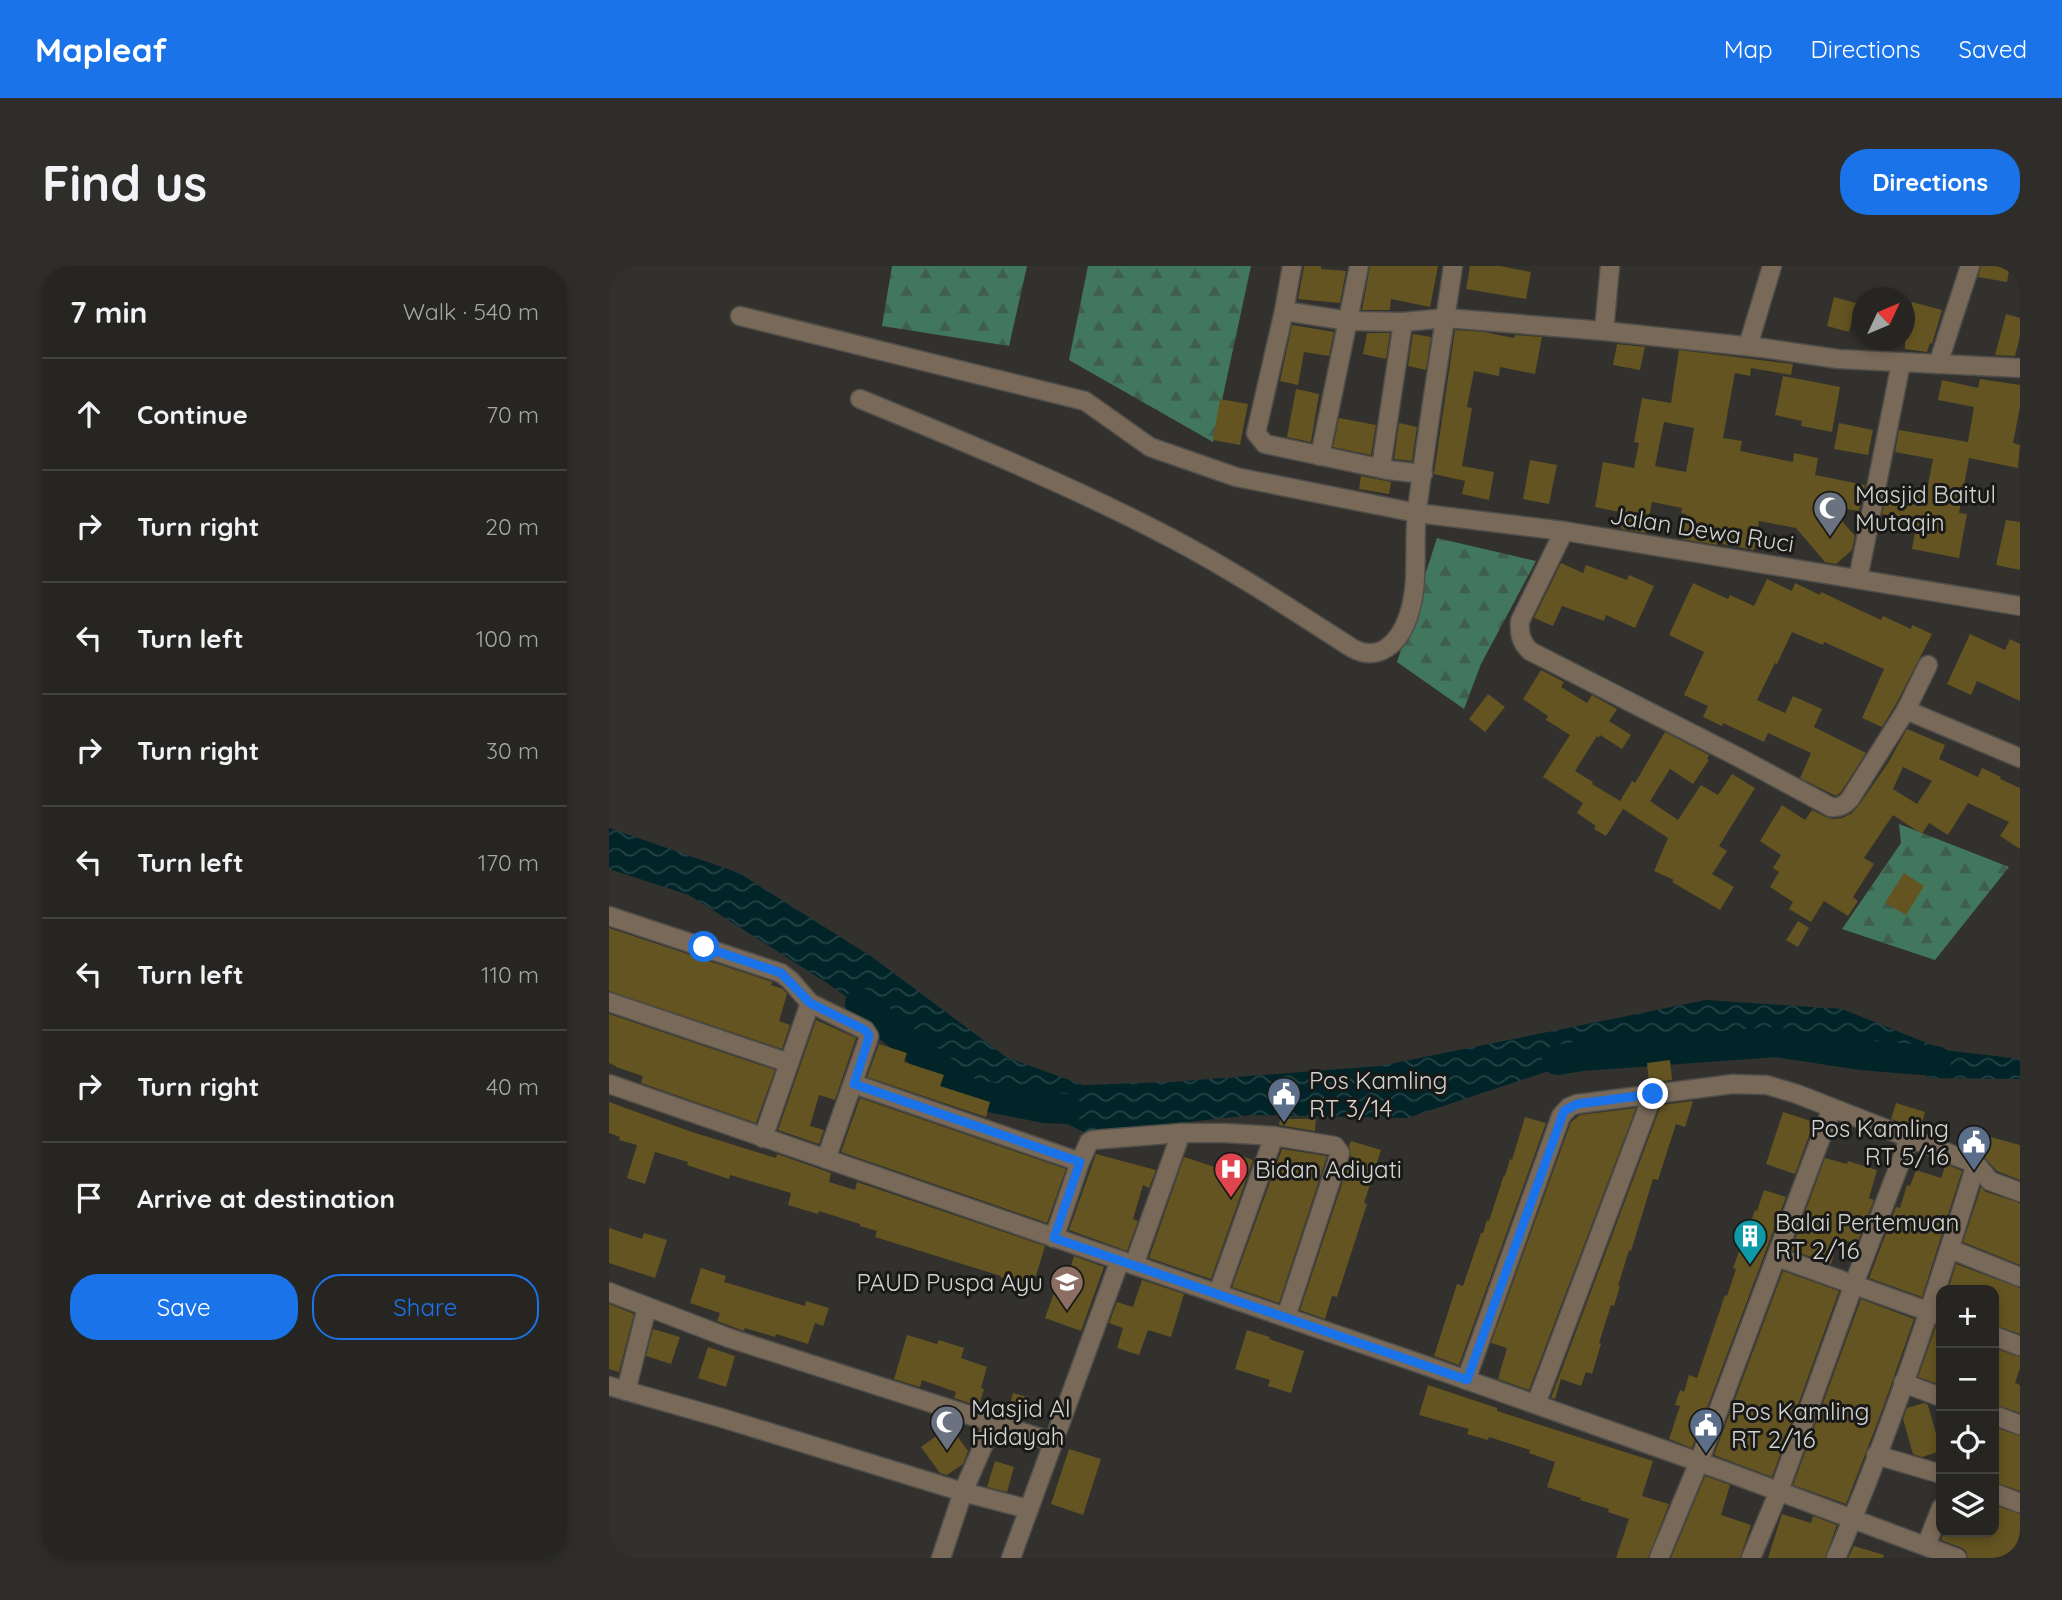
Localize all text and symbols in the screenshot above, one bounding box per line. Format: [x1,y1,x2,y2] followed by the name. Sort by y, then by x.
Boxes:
[35,29,167,70] text: Mapleaf
[1724,34,1773,64] text: Map
[1811,34,1921,64] text: Directions
[1959,34,2027,64] text: Saved
[1840,149,2020,215] button: Directions
[42,152,207,213] text: Find us
[1852,287,1915,350] north arrow
[70,293,148,331] text: 7 min
[403,297,539,326] text: Walk · 540 m
[70,395,108,433] icon: ahead
[137,398,248,431] text: Continue
[486,400,539,429] text: 70 m
[1855,479,1996,537] place label: Masjid Baitul Mutaqin
[1811,489,1849,538] mosque icon: Masjid Baitul Mutaqin
[1608,500,1796,558] street label: Jalan Dewa Ruci
[70,507,108,545] icon: right
[137,510,259,543] text: Turn right
[485,512,539,541] text: 20 m
[70,619,108,657] icon: left
[137,622,244,655] text: Turn left
[476,624,539,653] text: 100 m
[70,731,108,769] icon: right
[137,734,259,767] text: Turn right
[486,736,539,765] text: 30 m
[70,843,108,881] icon: left
[137,846,244,879] text: Turn left
[478,848,539,877] text: 170 m
[688,931,719,962] route start
[70,955,108,993] icon: left
[137,958,244,991] text: Turn left
[481,960,539,989] text: 110 m
[1309,1065,1448,1123] place label: Pos Kamling RT 3/14
[70,1067,108,1105] icon: right
[137,1070,259,1103] text: Turn right
[486,1072,539,1101] text: 40 m
[1265,1075,1303,1124] public building icon: Pos Kamling RT 3/14
[1637,1078,1668,1109] route end
[1810,1113,1949,1171] place label: Pos Kamling RT 5/16
[1955,1123,1993,1172] public building icon: Pos Kamling RT 5/16
[1212,1150,1250,1199] hospital icon: Bidan Adiyati
[1255,1154,1402,1184] place label: Bidan Adiyati
[70,1179,108,1217] icon: arrive
[137,1182,395,1215] text: Arrive at destination
[1775,1207,1959,1265] place label: Balai Pertemuan RT 2/16
[1731,1217,1769,1266] building icon: Balai Pertemuan RT 2/16
[1048,1263,1086,1312] school or university icon: PAUD Puspa Ayu
[856,1267,1043,1297] place label: PAUD Puspa Ayu
[70,1274,298,1340] button: Save
[312,1274,539,1340] button: Share
[1936,1285,1999,1537] map controls
[1936,1285,1999,1348] button: +
[1936,1348,1999,1411] button: −
[971,1393,1070,1451] place label: Masjid Al Hidayah
[1731,1396,1870,1454] place label: Pos Kamling RT 2/16
[928,1403,966,1452] mosque icon: Masjid Al Hidayah
[1687,1406,1725,1455] public building icon: Pos Kamling RT 2/16
[1936,1411,1999,1474] button: locate
[1936,1474,1999,1537] button: layers

